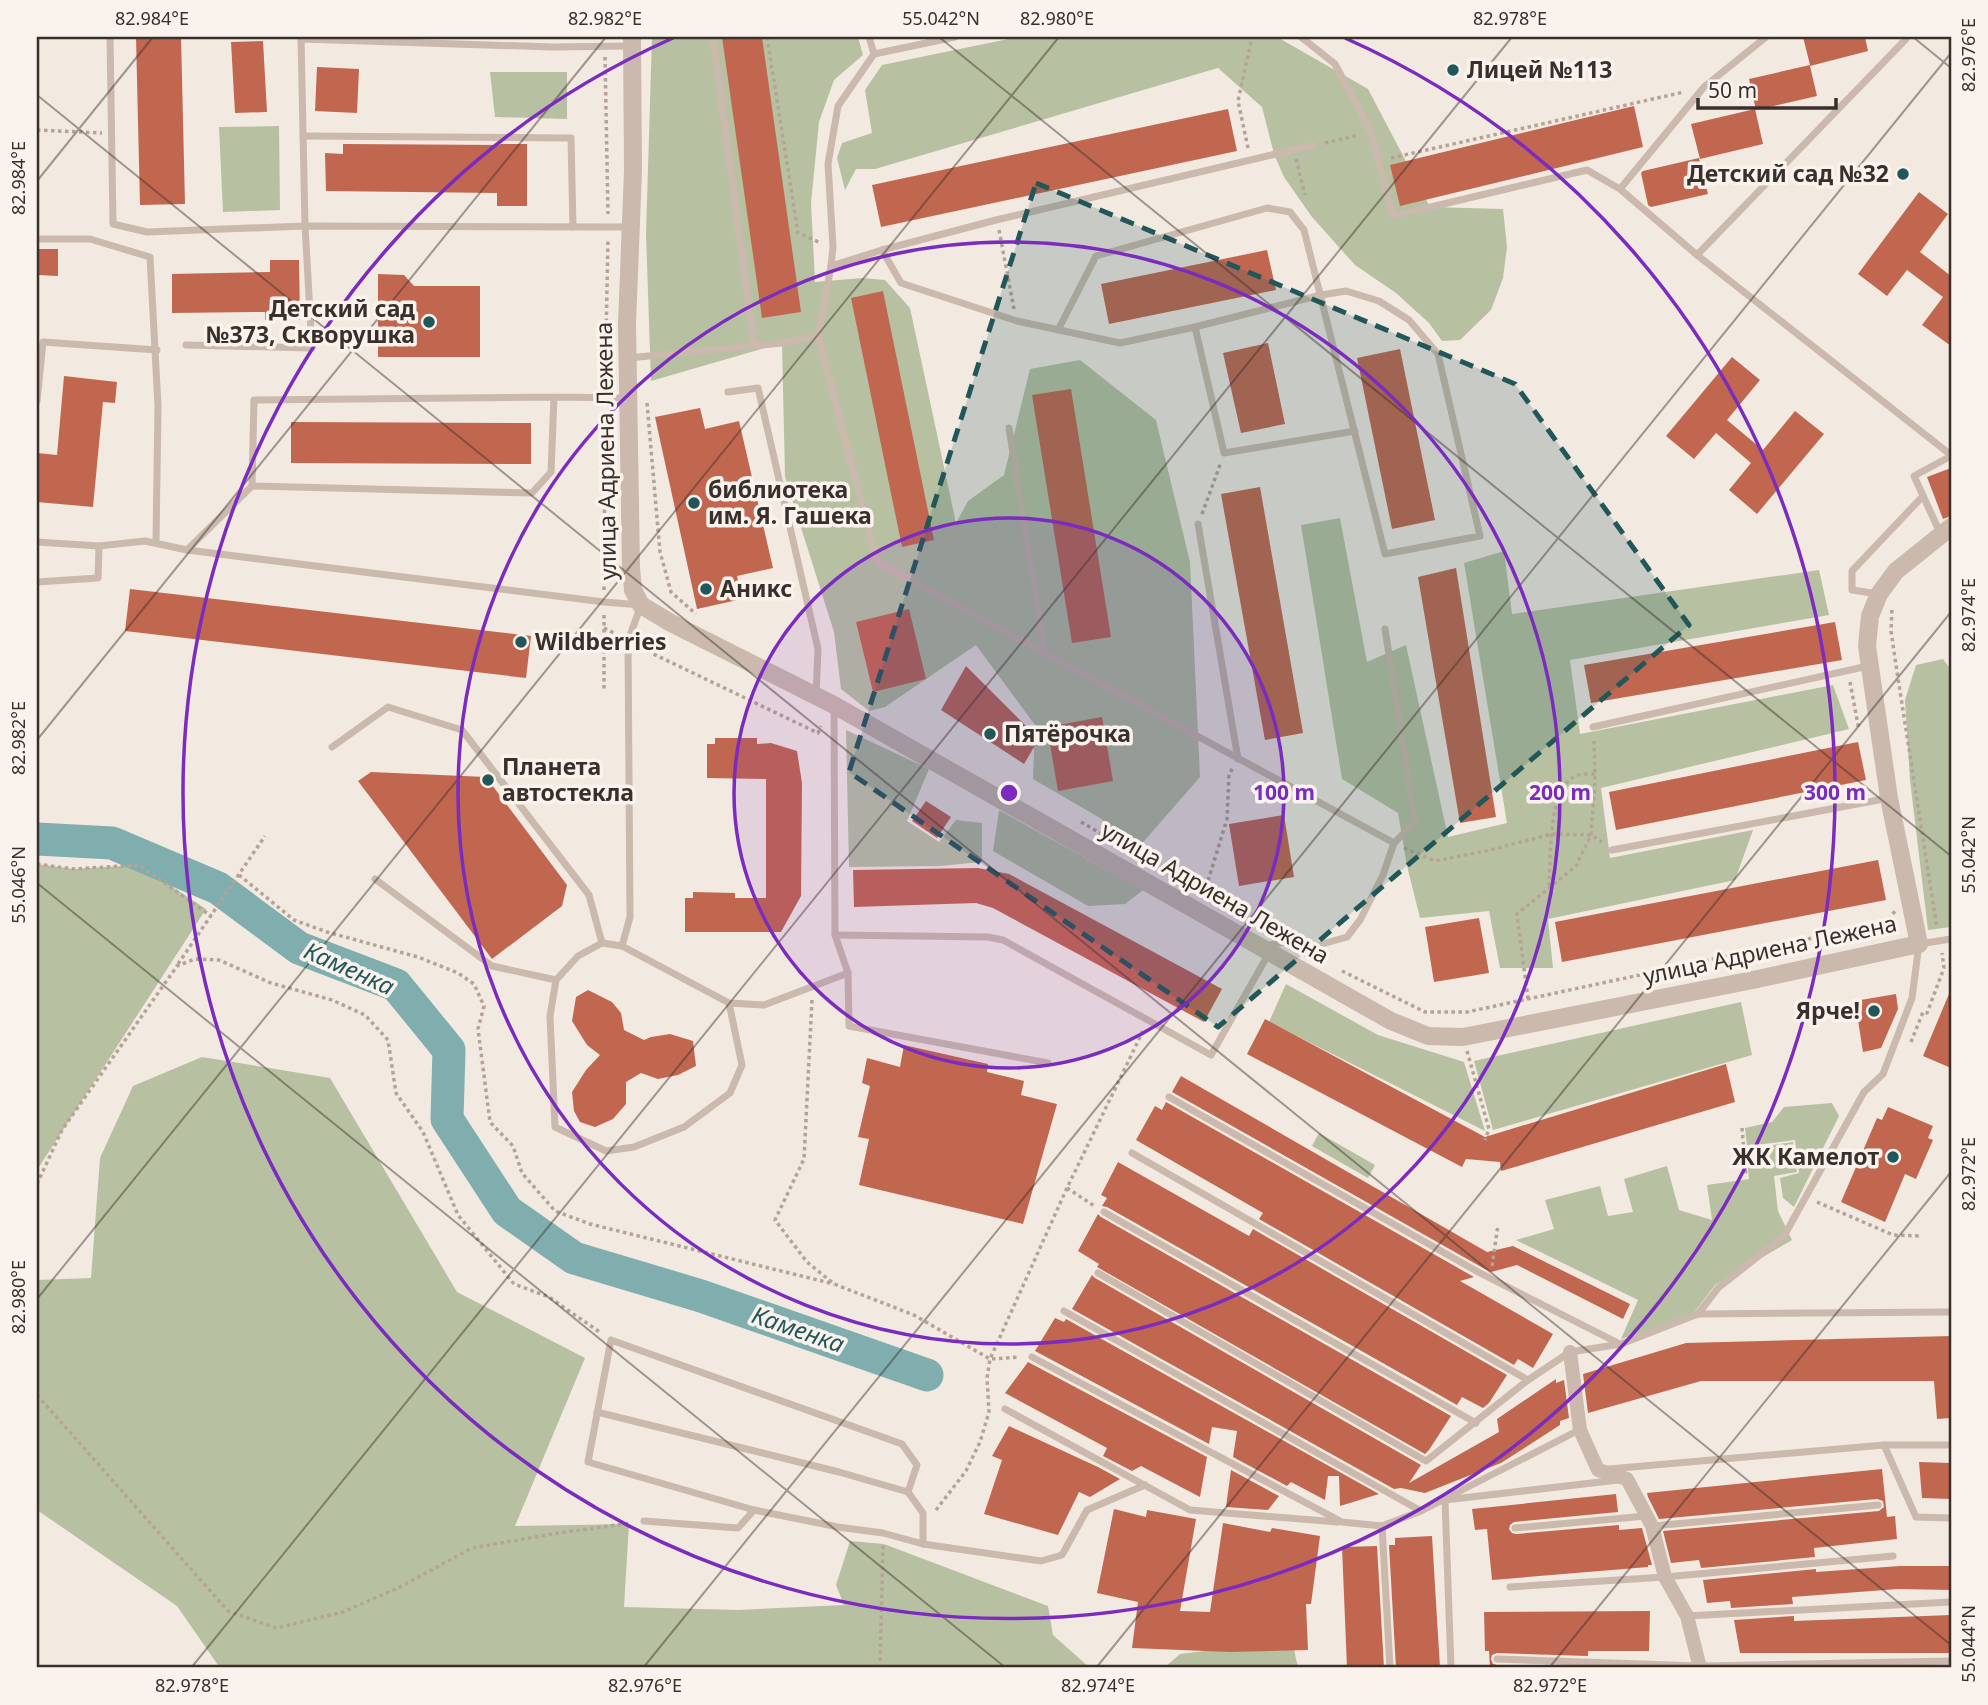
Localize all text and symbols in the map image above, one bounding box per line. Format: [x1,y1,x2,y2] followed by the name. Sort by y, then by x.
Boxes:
[115,6,189,30] text: 82.984°E
[568,6,642,30] text: 82.982°E
[902,6,980,30] text: 55.042°N
[1020,6,1094,30] text: 82.980°E
[1473,6,1547,30] text: 82.978°E
[1956,18,1980,92] text: 82.976°E
[1467,53,1612,85] place label: Лицей №113
[1445,62,1461,78] marker: Лицей №113
[1698,66,1836,110] scale bar
[1708,76,1757,104] text: 50 m
[6,141,30,215] text: 82.984°E
[1687,157,1889,189] place label: Детский сад №32
[1895,166,1911,182] marker: Детский сад №32
[206,292,415,350] place label: Детский сад №373, Скворушка
[421,314,437,330] marker: Детский сад №373, Скворушка
[587,322,623,581] street label: улица Адриена Лежена
[708,473,872,531] place label: библиотека им. Я. Гашека
[686,495,702,511] marker: библиотека им. Я. Гашека
[720,572,792,604] place label: Аникс
[1956,578,1980,652] text: 82.974°E
[698,581,714,597] marker: Аникс
[535,625,667,657] place label: Wildberries
[513,634,529,650] marker: Wildberries
[6,701,30,775] text: 82.982°E
[1004,717,1131,749] place label: Пятёрочка
[982,726,998,742] marker: Пятёрочка
[502,750,634,808] place label: Планета автостекла
[480,772,496,788] marker: Планета автостекла
[1253,778,1315,806] text: 100 m
[1529,778,1591,806] text: 200 m
[1804,778,1866,806] text: 300 m
[997,781,1021,805] centre of rings
[1096,814,1335,971] street label: улица Адриена Лежена
[1956,816,1980,894] text: 55.042°N
[6,846,30,924] text: 55.046°N
[1640,906,1900,992] street label: улица Адриена Лежена
[299,933,400,1002] water label: Каменка
[1795,994,1860,1026] place label: Ярче!
[1866,1003,1882,1019] marker: Ярче!
[1956,1137,1980,1211] text: 82.972°E
[1732,1140,1879,1172] place label: ЖК Камелот
[1885,1149,1901,1165] marker: ЖК Камелот
[6,1260,30,1334] text: 82.980°E
[748,1297,849,1360] water label: Каменка
[1956,1605,1980,1683] text: 55.044°N
[155,1673,229,1697] text: 82.978°E
[608,1673,682,1697] text: 82.976°E
[1061,1673,1135,1697] text: 82.974°E
[1513,1673,1587,1697] text: 82.972°E

